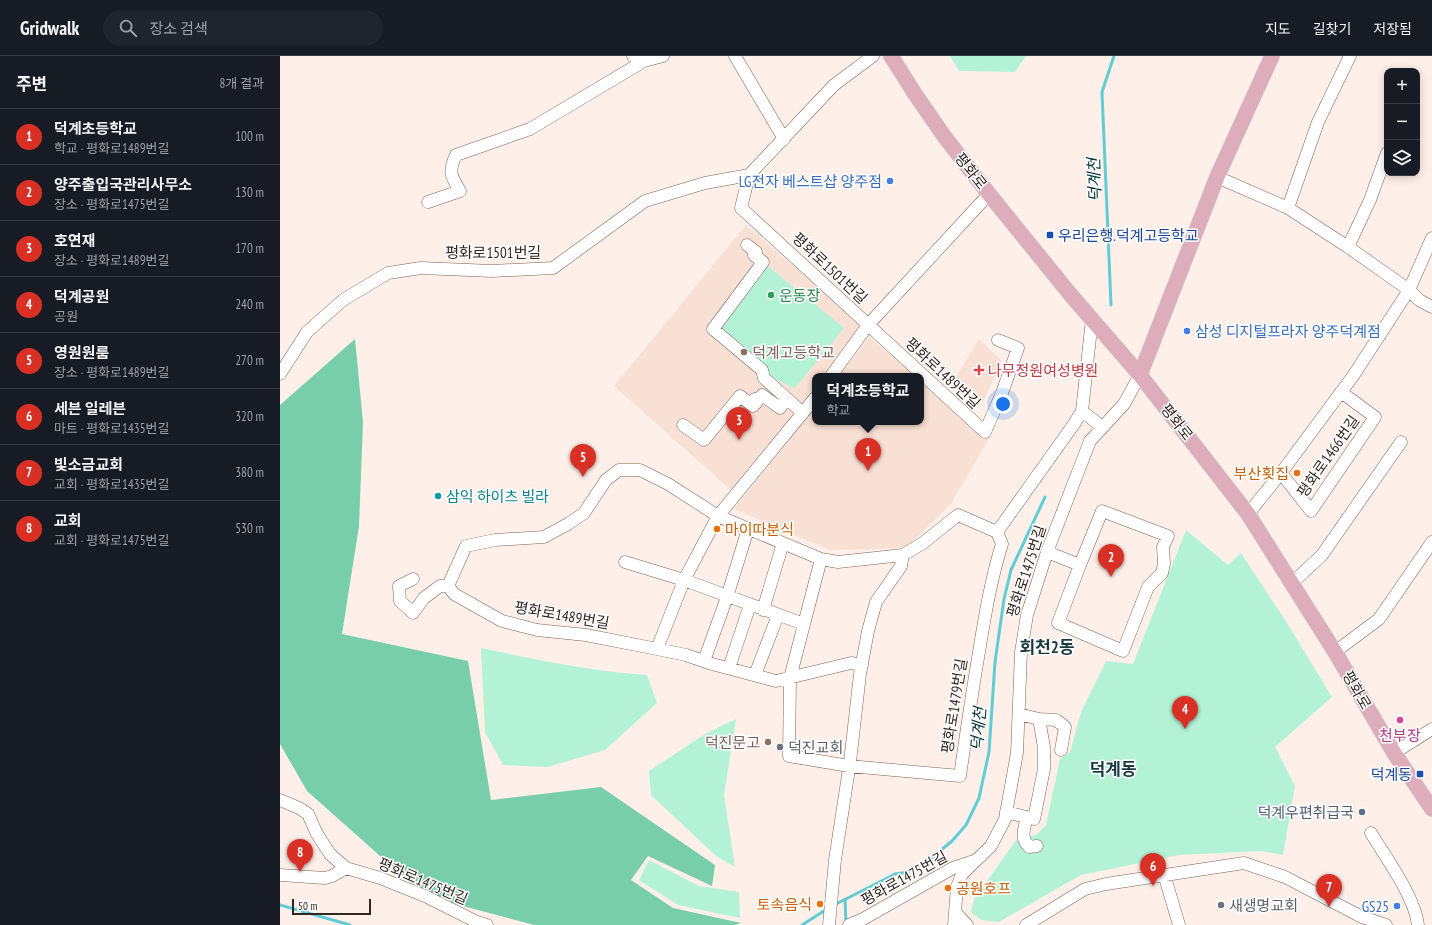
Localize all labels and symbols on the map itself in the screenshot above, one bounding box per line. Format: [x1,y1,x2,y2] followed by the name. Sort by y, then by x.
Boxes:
[951,149,991,193] street label: 평화로
[1083,155,1105,202] water label: 덕계천
[739,172,882,191] place label: LG전자 베스트샵 양주점
[885,176,895,186] marker: LG전자 베스트샵 양주점
[1058,226,1199,245] place label: 우리은행.덕계고등학교
[788,228,872,308] street label: 평화로1501번길
[1045,230,1055,240] marker: 우리은행.덕계고등학교
[445,243,541,262] street label: 평화로1501번길
[779,286,821,305] place label: 운동장
[766,290,776,300] marker: 운동장
[1195,322,1381,341] place label: 삼성 디지털프라자 양주덕계점
[1182,326,1192,336] marker: 삼성 디지털프라자 양주덕계점
[901,333,985,413] street label: 평화로1489번길
[752,343,835,362] place label: 덕계고등학교
[739,347,749,357] marker: 덕계고등학교
[988,361,1098,380] place label: 나무정원여성병원
[973,364,985,376] marker: 나무정원여성병원
[993,394,1013,414] your location
[1157,400,1197,444] street label: 평화로
[726,407,752,440] pin: 3
[1293,411,1363,501] street label: 평화로1466번길
[855,438,881,471] pin: 1
[570,444,596,477] pin: 5
[1234,464,1289,483] place label: 부산횟집
[1292,468,1302,478] marker: 부산횟집
[446,487,549,506] place label: 삼익 하이츠 빌라
[433,491,443,501] marker: 삼익 하이츠 빌라
[725,520,794,539] place label: 마이따분식
[1002,522,1050,620] street label: 평화로1475번길
[712,524,722,534] marker: 마이따분식
[1098,544,1124,577] pin: 2
[513,597,611,633] street label: 평화로1489번길
[1019,636,1075,658] district label: 회천2동
[937,657,971,755] street label: 평화로1479번길
[1338,667,1376,713] street label: 평화로
[1172,696,1198,729] pin: 4
[966,704,990,752] water label: 덕계천
[1395,715,1405,725] marker: 천부장
[1379,726,1421,745] place label: 천부장
[705,733,760,752] place label: 덕진문고
[763,737,773,747] marker: 덕진문고
[788,738,843,757] place label: 덕진교회
[775,742,785,752] marker: 덕진교회
[1090,758,1137,780] district label: 덕계동
[1371,765,1412,784] place label: 덕계동
[1415,769,1425,779] marker: 덕계동
[1257,803,1354,822] place label: 덕계우편취급국
[1357,807,1367,817] marker: 덕계우편취급국
[287,839,313,872] pin: 8
[857,846,951,910] street label: 평화로1475번길
[375,853,471,909] street label: 평화로1475번길
[1140,853,1166,886] pin: 6
[1316,874,1342,907] pin: 7
[956,879,1011,898] place label: 공원호프
[943,883,953,893] marker: 공원호프
[757,895,812,914] place label: 토속음식
[1229,896,1298,915] place label: 새생명교회
[292,897,371,916] scale bar
[1362,897,1389,916] place label: GS25
[815,899,825,909] marker: 토속음식
[1216,900,1226,910] marker: 새생명교회
[1392,901,1402,911] marker: GS25

